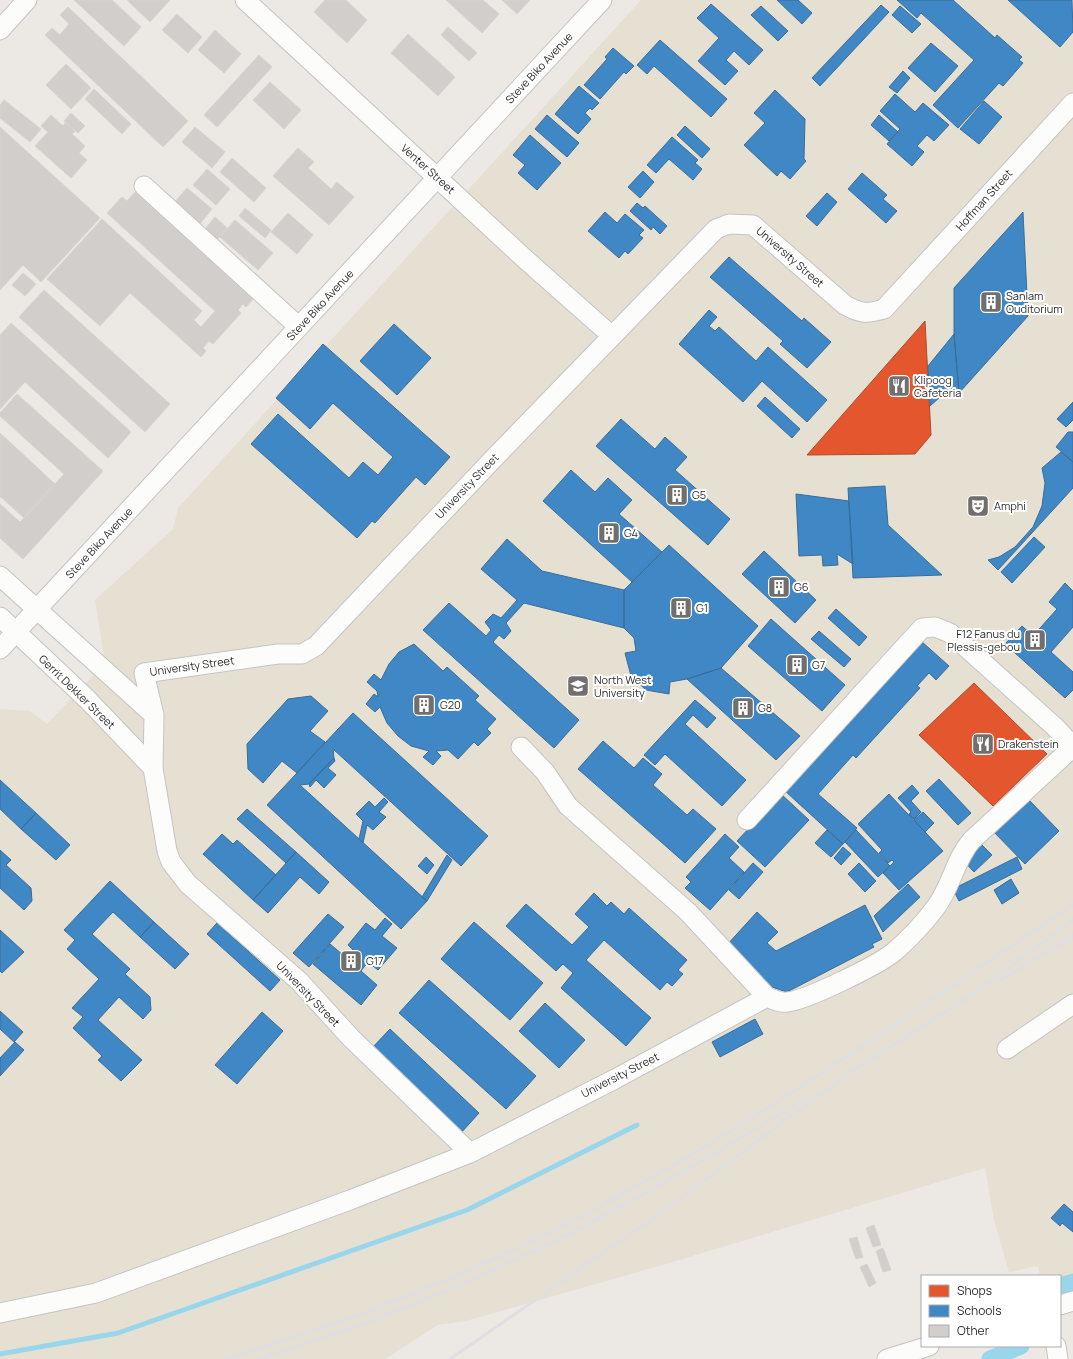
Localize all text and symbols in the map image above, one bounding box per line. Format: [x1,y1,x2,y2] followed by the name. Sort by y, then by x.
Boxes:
[502,28,576,106] street label: Steve Biko Avenue
[398,140,459,197] street label: Venter Street
[952,166,1015,234] street label: Hoffman Street
[753,223,827,290] street label: University Street
[283,265,357,343] street label: Steve Biko Avenue
[1006,288,1063,316] place label: Sanlam Ouditorium
[978,289,1004,315] building icon: Sanlam Ouditorium
[914,372,961,400] place label: Klipoog Cafeteria
[886,373,912,399] restaurant icon: Klipoog Cafeteria
[432,450,502,522] street label: University Street
[664,482,690,508] building icon: G5
[692,487,706,502] place label: G5
[965,493,991,519] theatre icon: Amphi
[994,498,1026,513] place label: Amphi
[62,503,136,581] street label: Steve Biko Avenue
[596,520,622,546] building icon: G4
[624,525,638,540] place label: G4
[766,574,792,600] building icon: G6
[794,579,809,594] place label: G6
[668,595,694,621] building icon: G1
[696,600,708,615] place label: G1
[947,626,1020,654] place label: F12 Fanus du Plessis-gebou
[1022,627,1048,653] building icon: F12 Fanus du Plessis-gebou
[36,651,119,732] street label: Gerrit Dekker Street
[149,652,235,679] street label: University Street
[784,652,810,678] building icon: G7
[812,657,825,672] place label: G7
[594,672,651,700] place label: North West University
[565,673,591,699] school or university icon: North West University
[411,692,437,718] building icon: G20
[730,695,756,721] building icon: G8
[440,697,461,712] place label: G20
[758,700,772,715] place label: G8
[970,731,996,757] restaurant icon: Drakenstein
[998,736,1059,751] place label: Drakenstein
[338,948,364,974] building icon: G17
[366,953,384,968] place label: G17
[273,958,343,1030] street label: University Street
[578,1049,661,1101] street label: University Street
[921,1275,1061,1347] legend
[957,1282,992,1299] text: Shops
[957,1302,1001,1319] text: Schools
[957,1322,990,1339] text: Other

